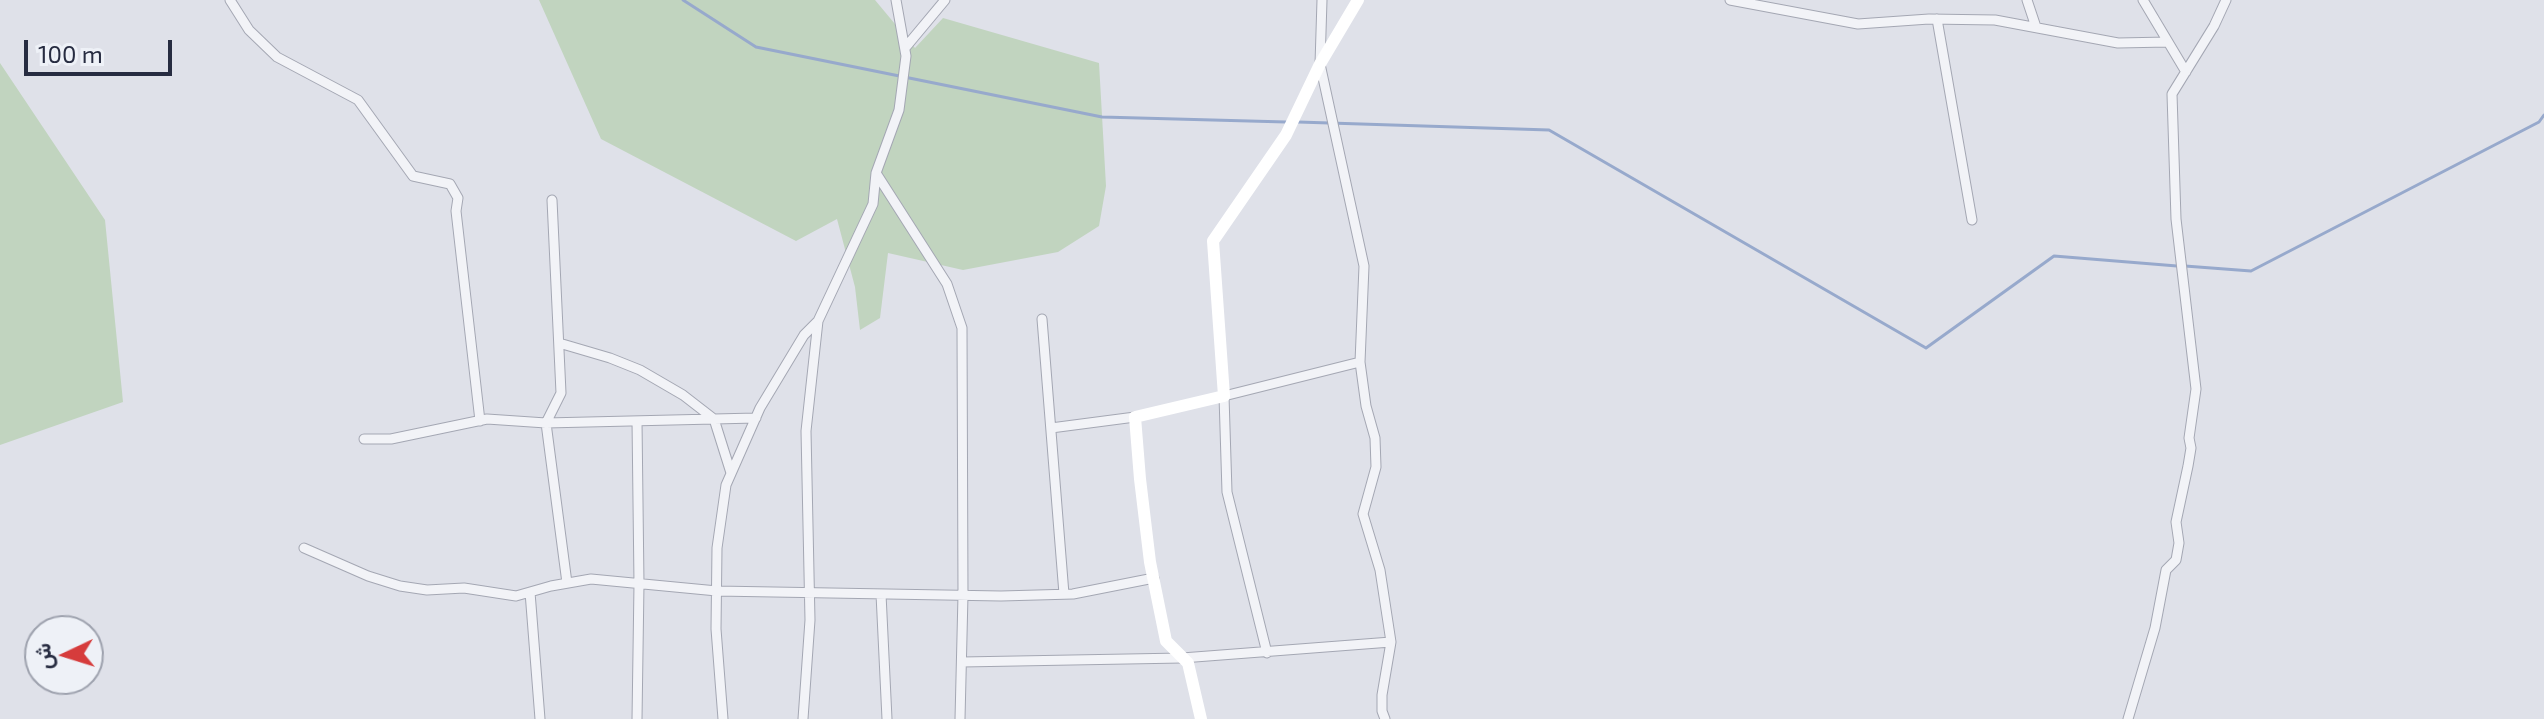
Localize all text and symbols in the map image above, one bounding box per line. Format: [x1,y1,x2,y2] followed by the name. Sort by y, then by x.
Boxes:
[28,24,176,74] scale bar
[38,39,103,68] text: 100 m
[24,615,104,695] north arrow
[28,642,56,671] text: ش

